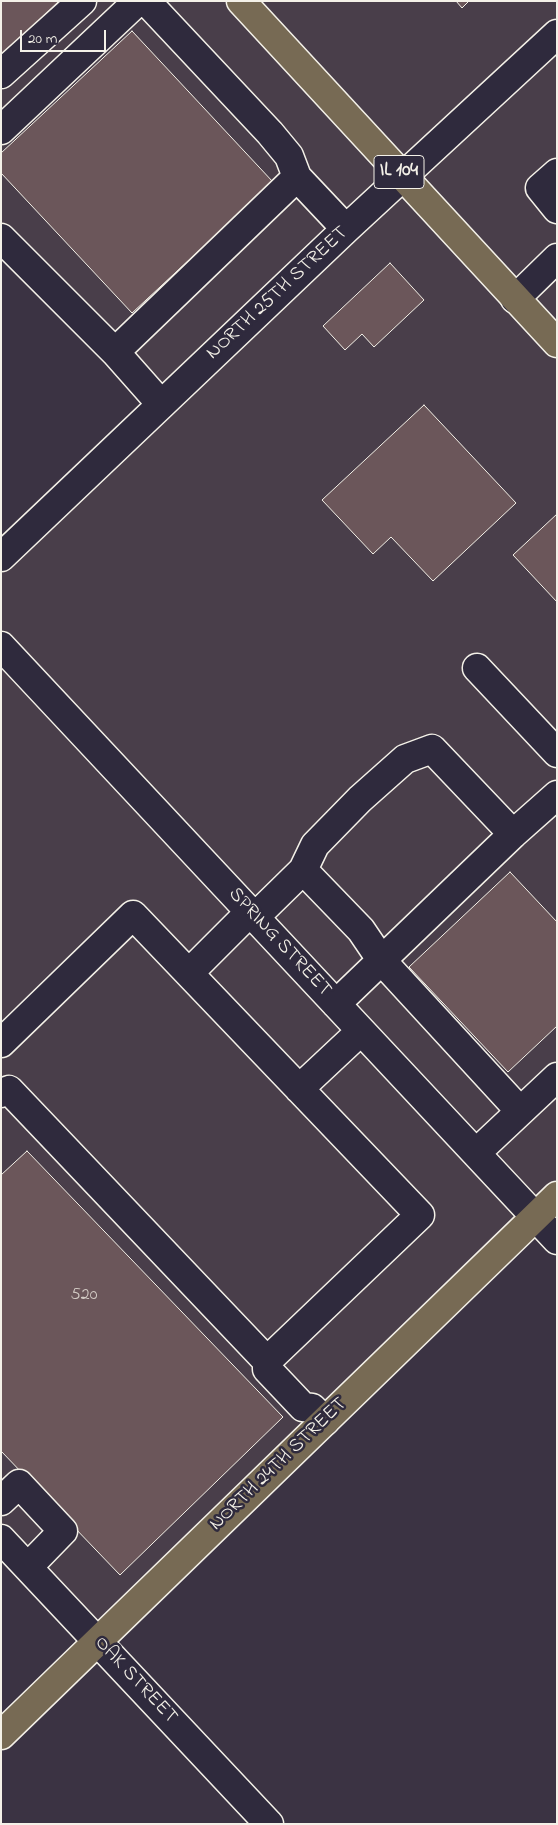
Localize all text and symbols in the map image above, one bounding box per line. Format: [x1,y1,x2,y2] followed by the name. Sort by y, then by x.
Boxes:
[22,20,109,52] scale bar
[28,28,57,50] text: 20 m
[374,156,424,188] road number: IL 104
[202,222,354,366] street label: NORTH 25TH STREET
[222,883,336,1003] street label: SPRING STREET
[70,1285,98,1307] house number: 520
[205,1393,353,1537] street label: NORTH 24TH STREET
[88,1632,182,1730] street label: OAK STREET

